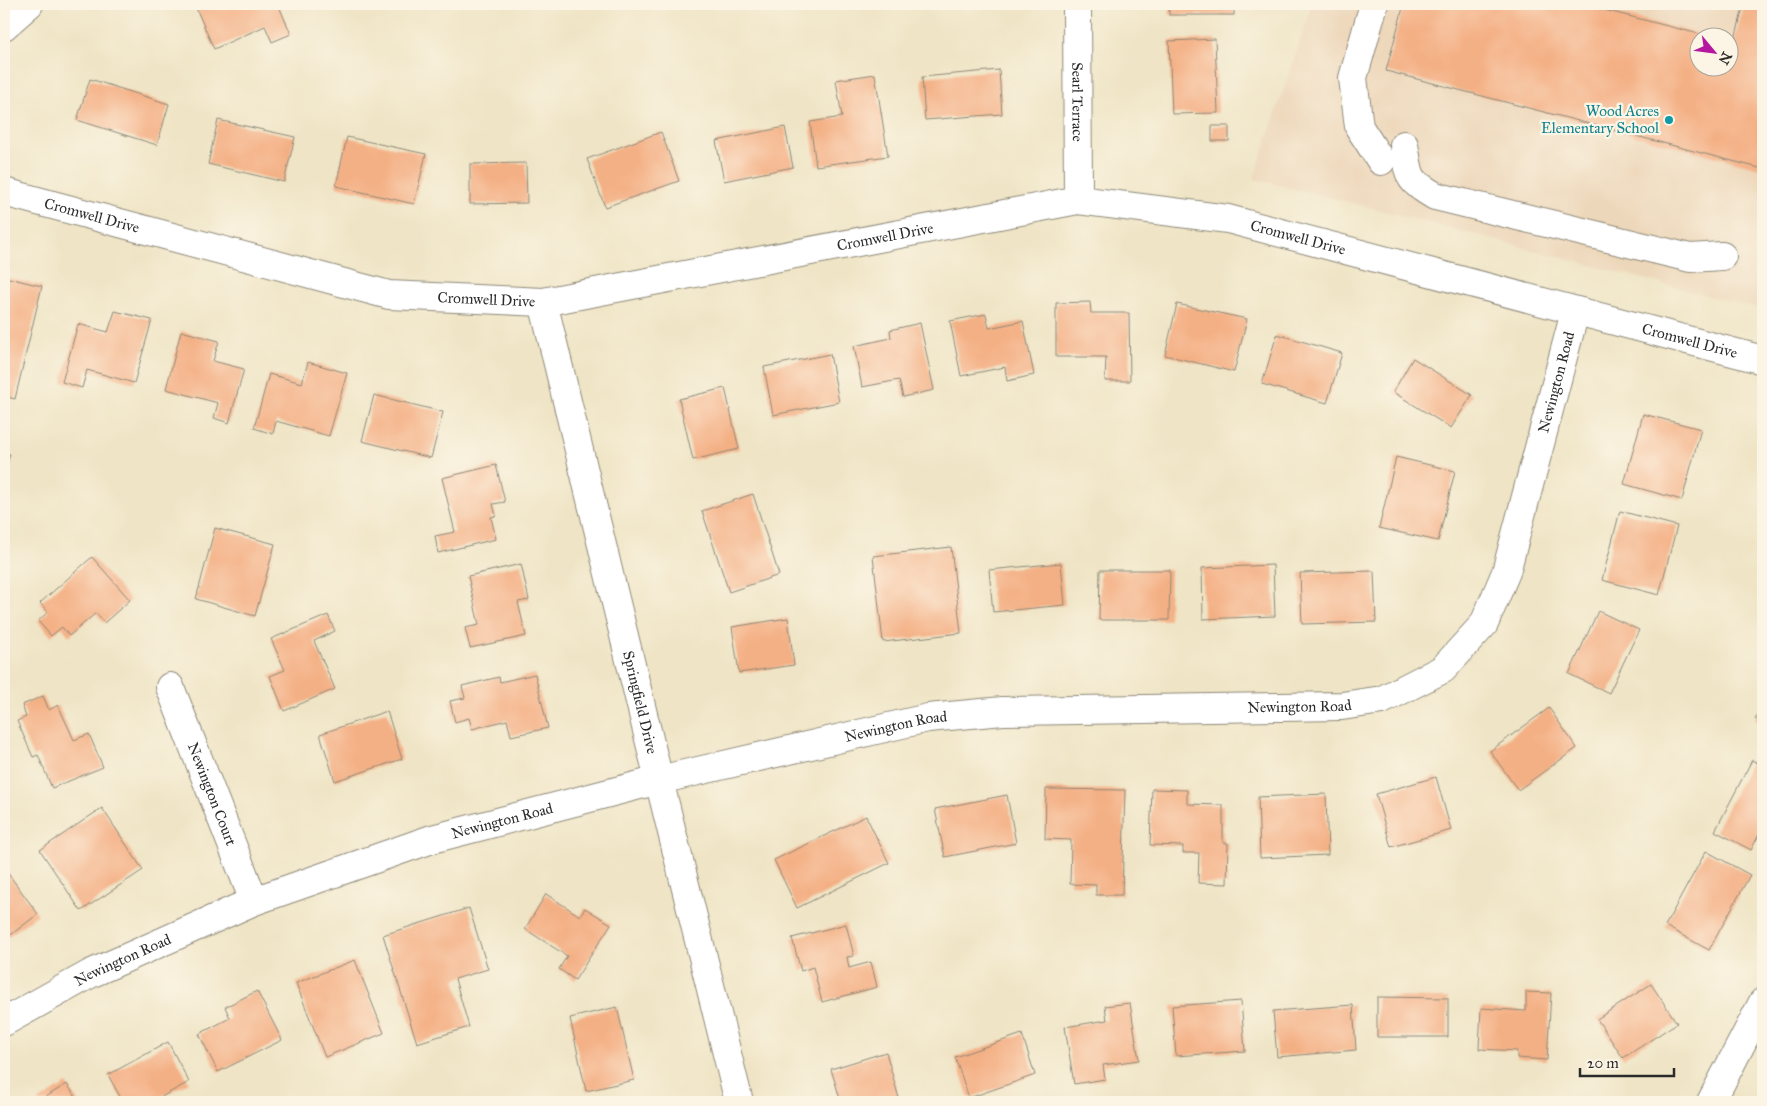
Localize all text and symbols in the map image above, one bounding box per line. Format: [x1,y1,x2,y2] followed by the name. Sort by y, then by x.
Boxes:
[1690,28,1740,78] north arrow
[1715,49,1735,67] text: N
[1068,62,1087,142] street label: Searl Terrace
[1541,102,1660,137] place label: Wood Acres Elementary School
[1663,114,1675,126] marker: Wood Acres Elementary School
[42,194,142,237] street label: Cromwell Drive
[1248,216,1348,259] street label: Cromwell Drive
[835,219,935,255] street label: Cromwell Drive
[437,288,536,311] street label: Cromwell Drive
[1640,320,1739,362] street label: Cromwell Drive
[1534,329,1579,435] street label: Newington Road
[619,649,661,756] street label: Springfield Drive
[1247,696,1353,716] street label: Newington Road
[843,707,948,746] street label: Newington Road
[184,740,241,849] street label: Newington Court
[449,799,555,843] street label: Newington Road
[71,930,174,990] street label: Newington Road
[1580,1046,1673,1078] scale bar
[1587,1054,1619,1072] text: 20 m

